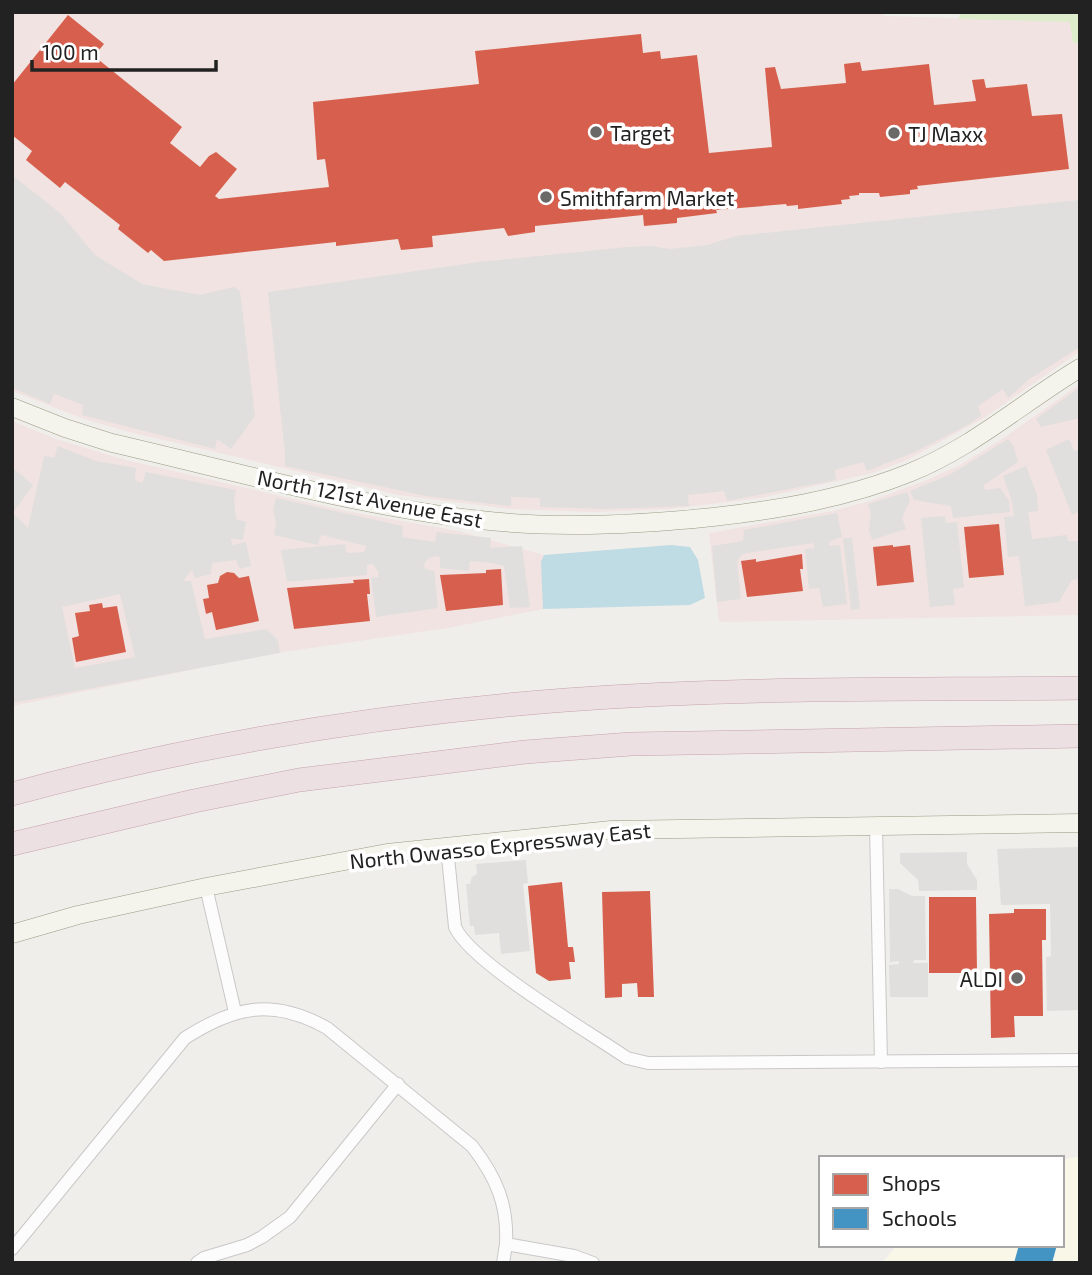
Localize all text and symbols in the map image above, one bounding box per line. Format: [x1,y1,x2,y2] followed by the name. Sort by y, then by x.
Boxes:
[32,28,215,72] scale bar
[42,39,99,64] text: 100 m
[610,120,671,145] place label: Target
[908,121,983,146] place label: TJ Maxx
[588,124,604,140] marker: Target
[886,125,902,141] marker: TJ Maxx
[560,185,735,210] place label: Smithfarm Market
[538,189,554,205] marker: Smithfarm Market
[256,464,484,532] street label: North 121st Avenue East
[348,817,652,873] street label: North Owasso Expressway East
[960,966,1003,991] place label: ALDI
[1009,970,1025,986] marker: ALDI
[819,1156,1064,1247] legend
[882,1170,941,1195] text: Shops
[882,1205,957,1230] text: Schools

